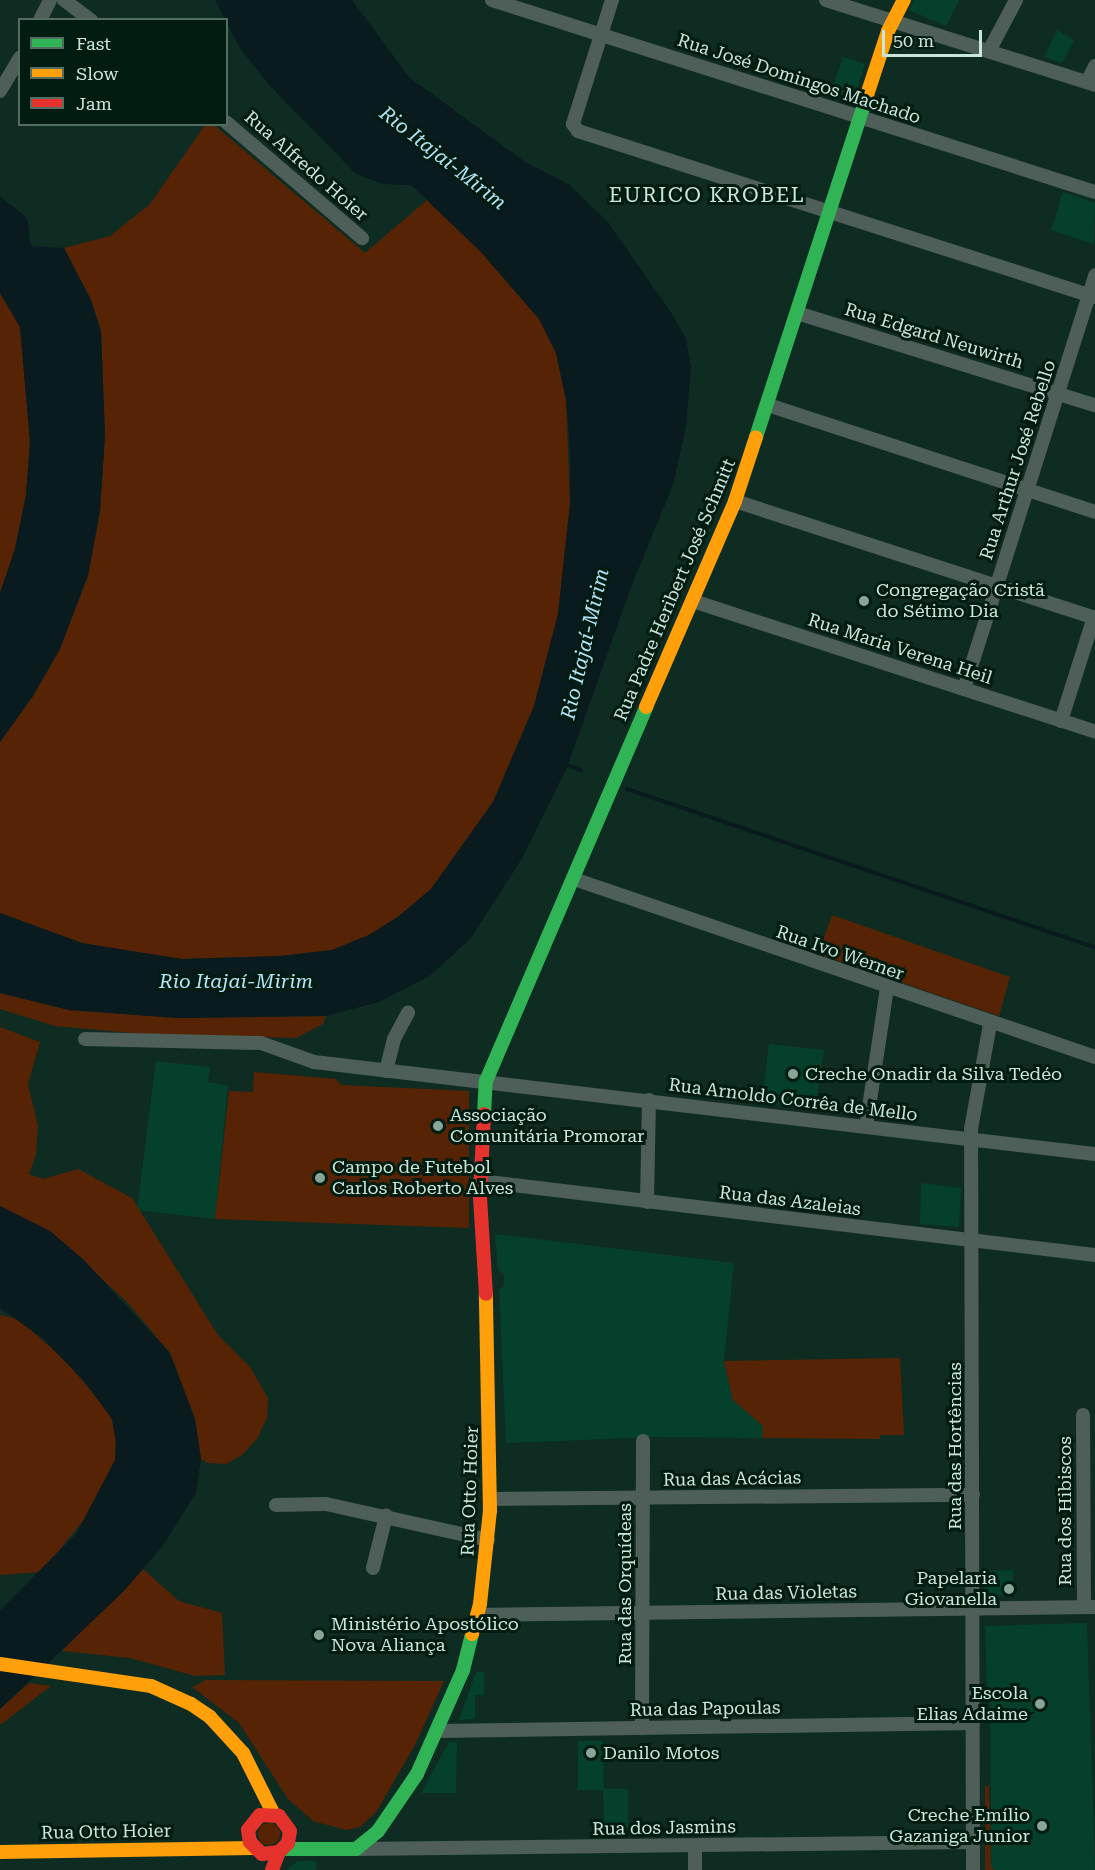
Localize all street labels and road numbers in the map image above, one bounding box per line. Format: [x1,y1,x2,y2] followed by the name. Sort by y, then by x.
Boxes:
[675,29,923,129] street label: Rua José Domingos Machado
[240,107,372,225] street label: Rua Alfredo Hoier
[842,299,1026,373] street label: Rua Edgard Neuwirth
[976,357,1060,563] street label: Rua Arthur José Rebello
[610,456,740,724] street label: Rua Padre Heribert José Schmitt
[805,609,995,689] street label: Rua Maria Verena Heil
[773,921,907,985] street label: Rua Ivo Werner
[667,1074,919,1126] street label: Rua Arnoldo Corrêa de Mello
[718,1182,862,1220] street label: Rua das Azaleias
[944,1362,966,1530] street label: Rua das Hortências
[457,1426,483,1556] street label: Rua Otto Hoier
[1054,1436,1076,1586] street label: Rua dos Hibiscos
[663,1467,801,1491] street label: Rua das Acácias
[614,1503,636,1665] street label: Rua das Orquídeas
[715,1581,857,1605] street label: Rua das Violetas
[629,1697,781,1721] street label: Rua das Papoulas
[592,1816,736,1840] street label: Rua dos Jasmins
[41,1820,171,1844] street label: Rua Otto Hoier

